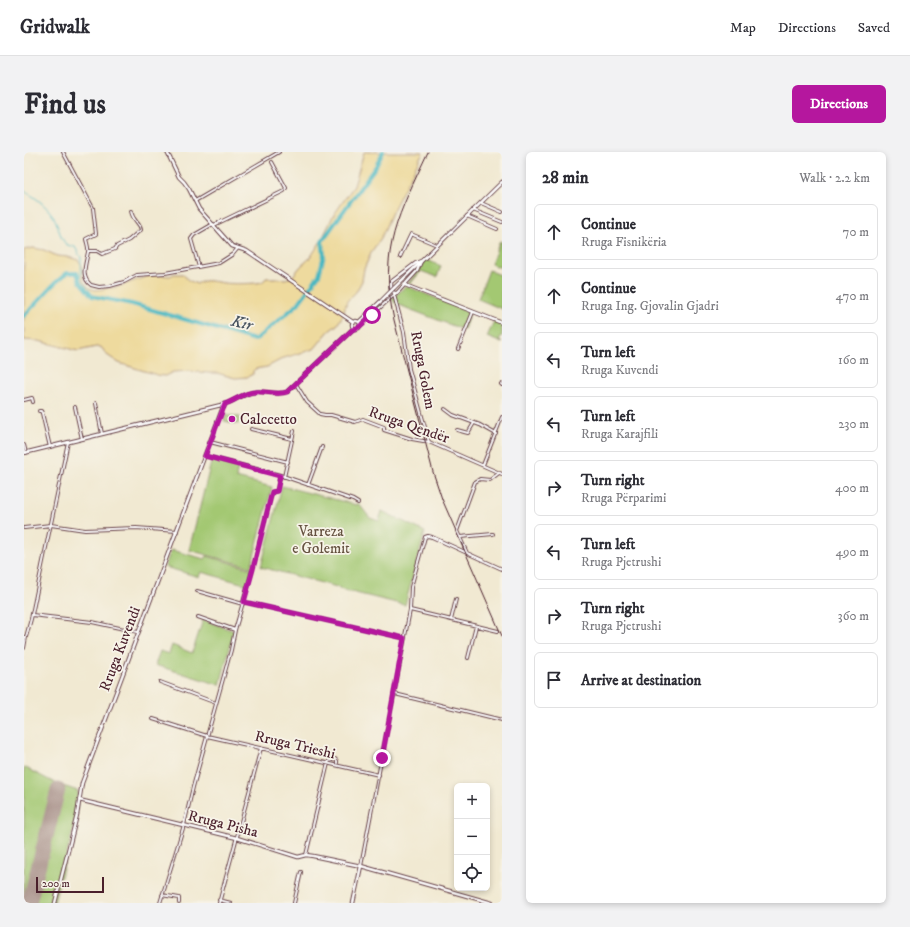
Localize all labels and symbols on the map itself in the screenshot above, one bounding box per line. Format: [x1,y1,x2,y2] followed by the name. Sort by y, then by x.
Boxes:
[363,306,381,324] route start
[228,311,256,336] water label: Kir
[406,329,440,411] street label: Rruga Golem
[366,402,452,448] street label: Rruga Qendër
[240,410,297,429] place label: Calccetto
[227,414,237,424] marker: Calccetto
[292,522,350,558] park label: Varreza e Golemit
[95,604,145,694] street label: Rruga Kuvendi
[253,727,337,763] street label: Rruga Trieshi
[373,749,391,767] route end
[186,806,261,842] street label: Rruga Pisha
[36,875,104,894] scale bar

